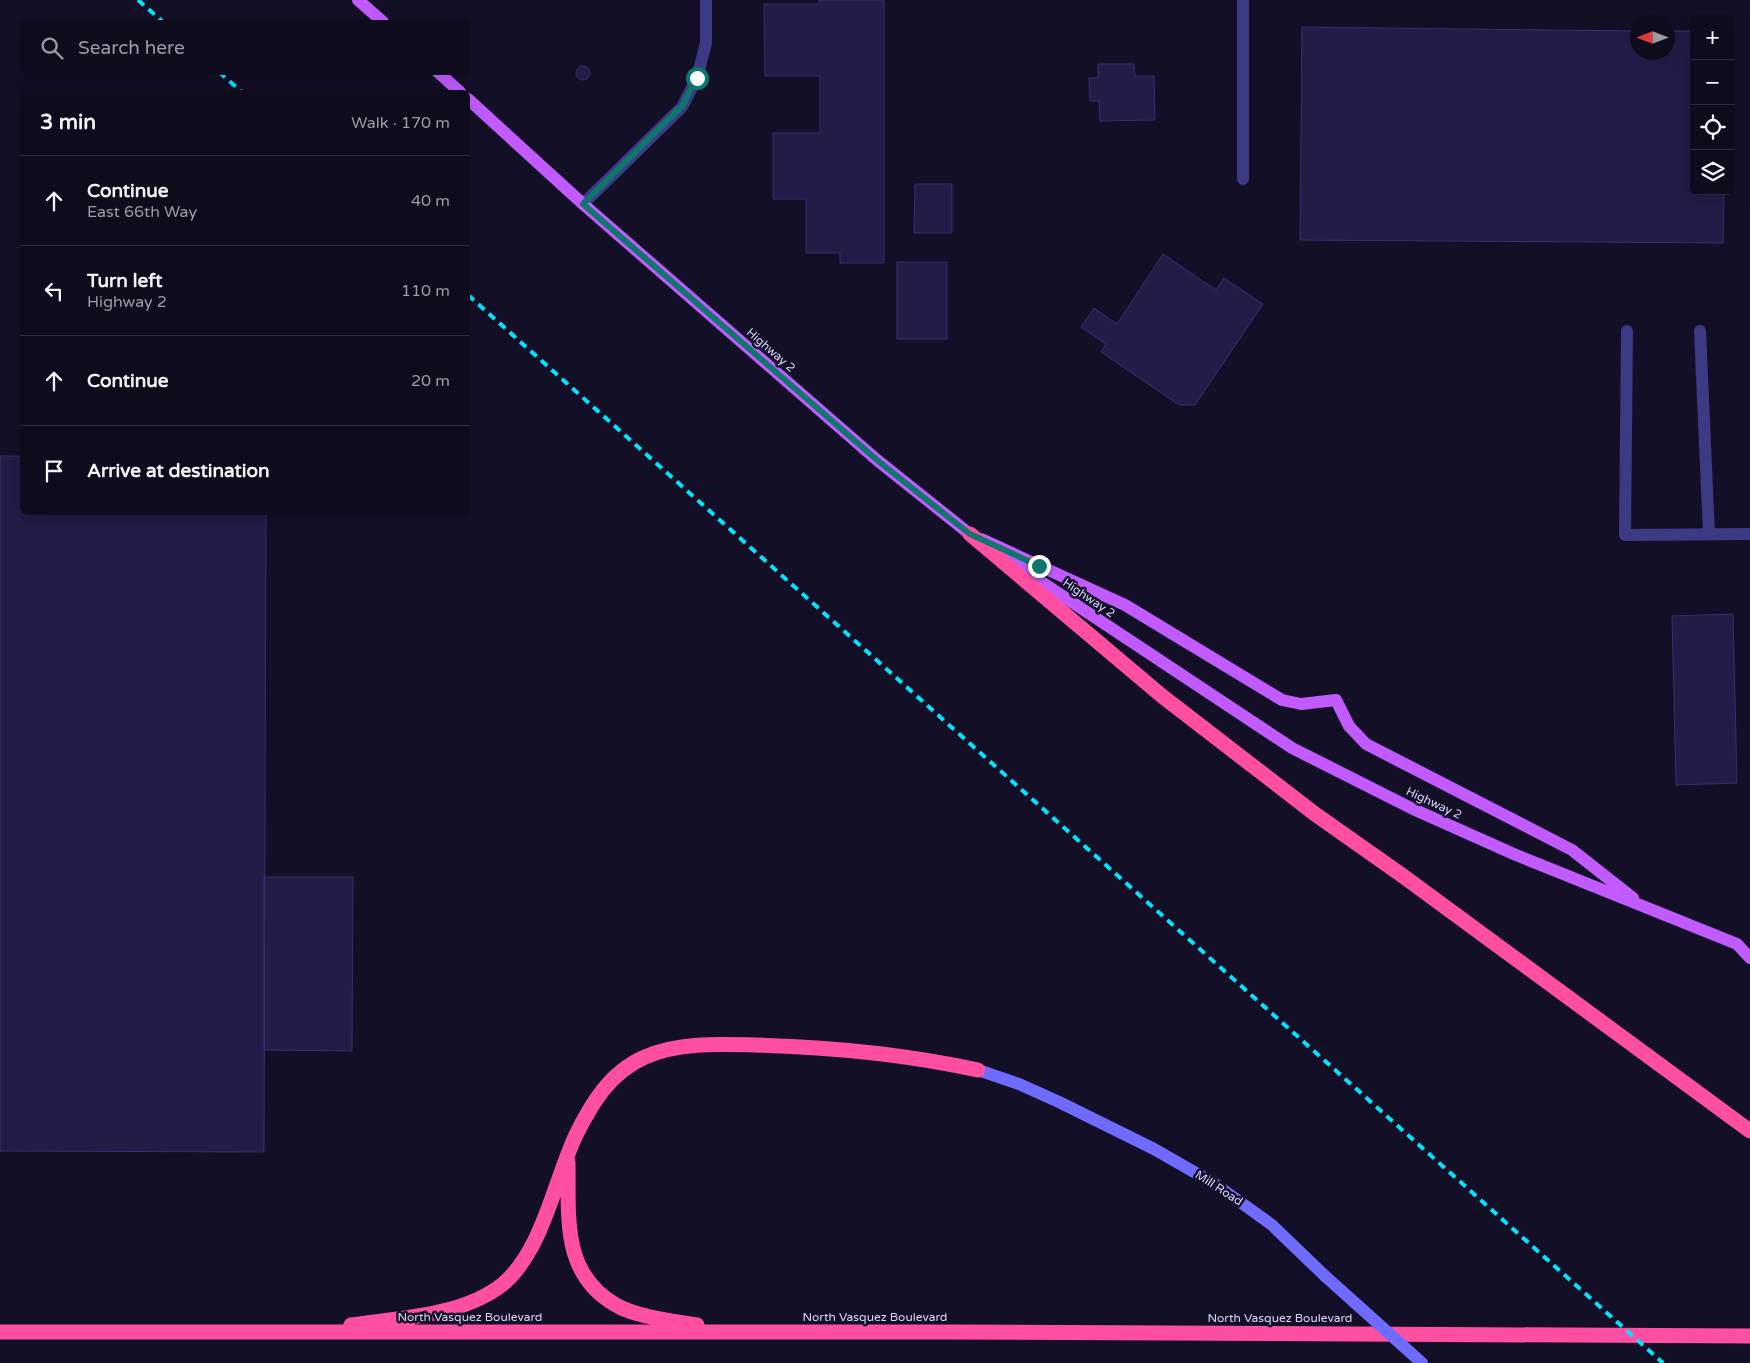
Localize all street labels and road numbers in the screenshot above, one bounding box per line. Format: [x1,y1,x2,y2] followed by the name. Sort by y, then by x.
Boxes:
[744,325,798,375] street label: Highway 2
[1060,575,1118,621] street label: Highway 2
[1404,784,1464,822] street label: Highway 2
[1193,1168,1245,1208] street label: Mill Road
[398,1310,542,1324] street label: North Vasquez Boulevard
[803,1310,947,1324] street label: North Vasquez Boulevard
[1208,1311,1352,1325] street label: North Vasquez Boulevard

